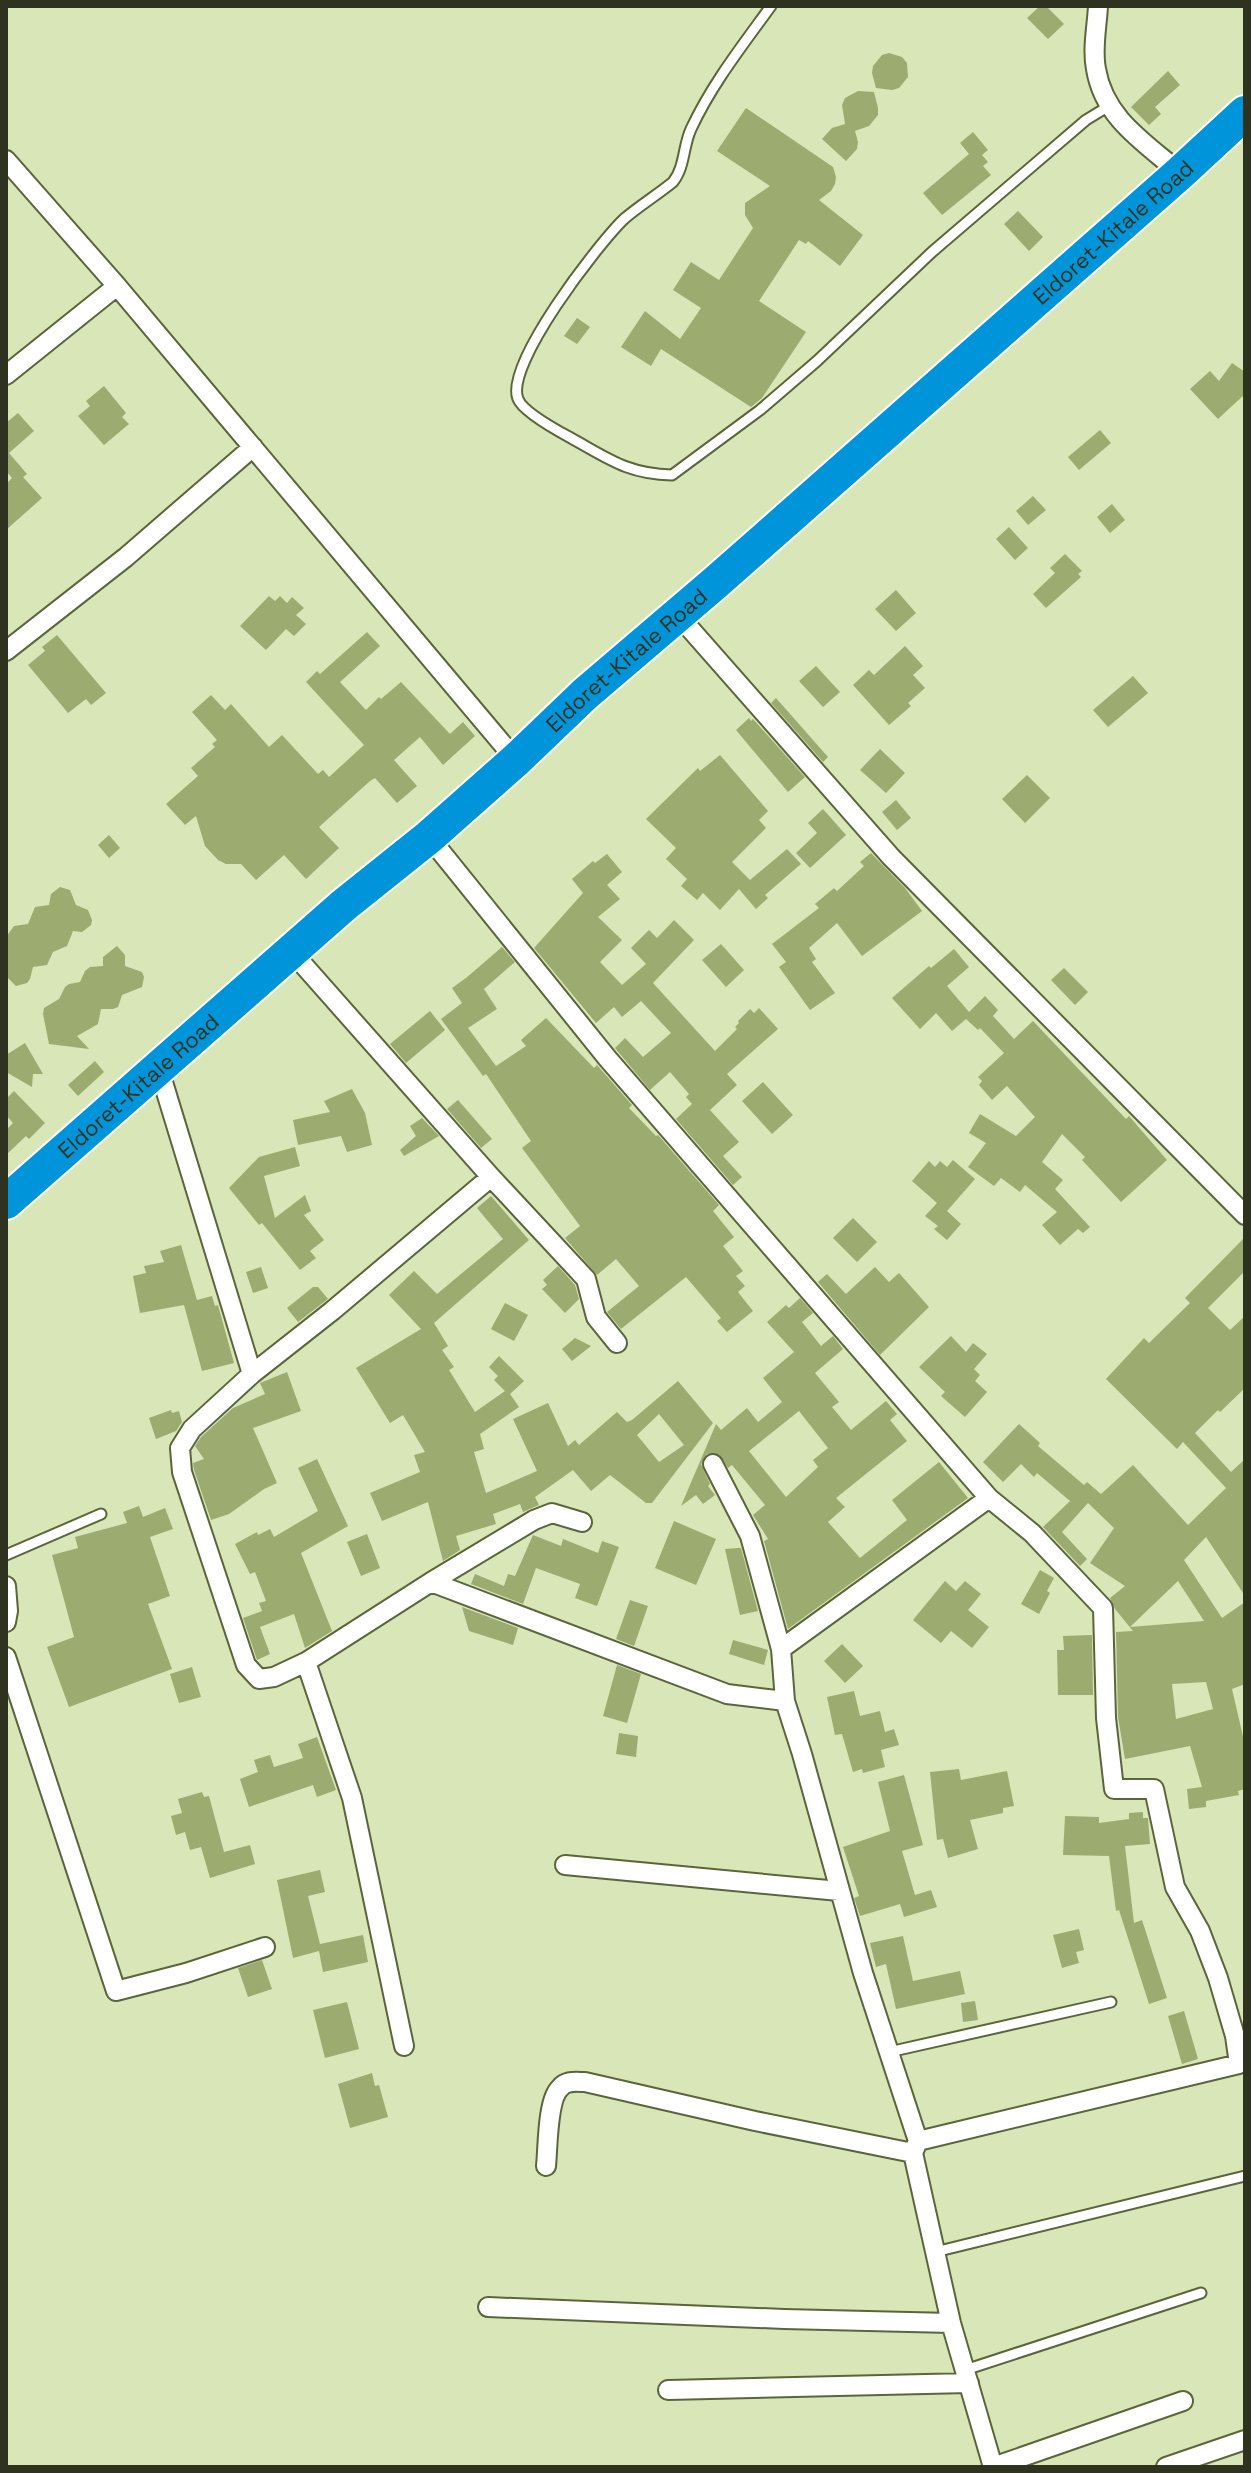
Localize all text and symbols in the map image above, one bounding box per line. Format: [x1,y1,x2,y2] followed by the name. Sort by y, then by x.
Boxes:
[1027,154,1199,311] street label: Eldoret-Kitale Road
[540,582,713,738] street label: Eldoret-Kitale Road
[52,1007,225,1164] street label: Eldoret-Kitale Road

